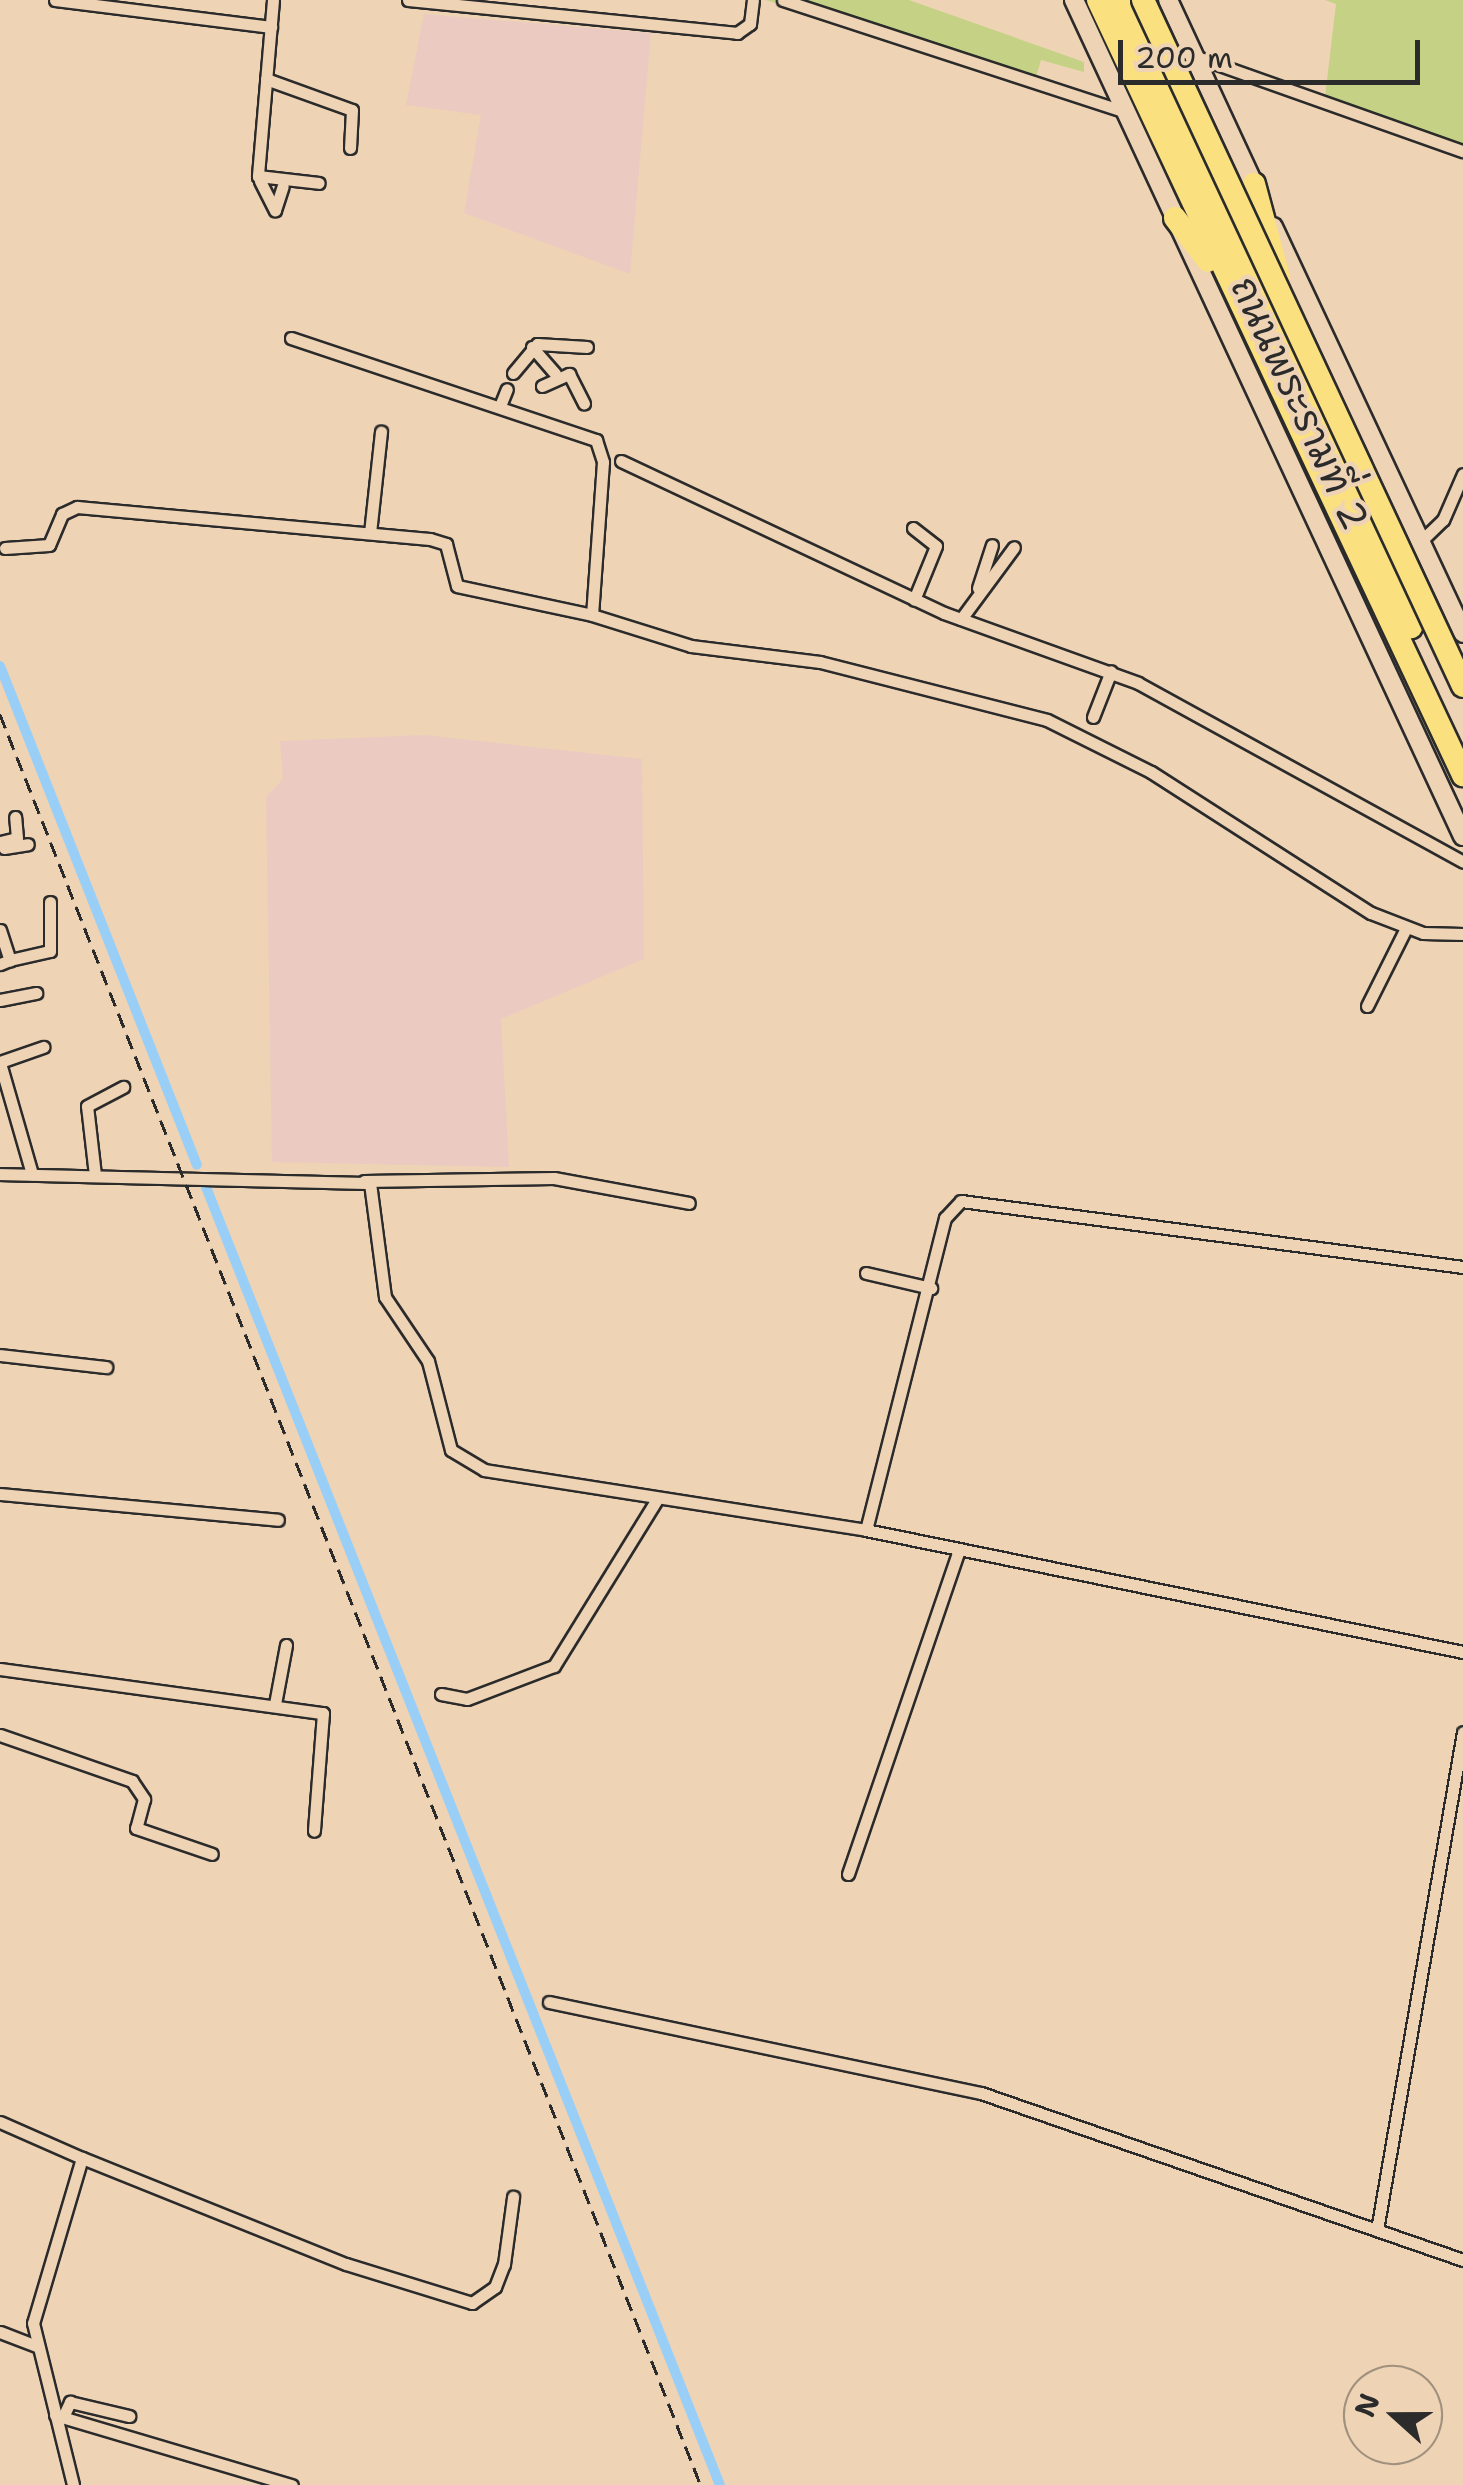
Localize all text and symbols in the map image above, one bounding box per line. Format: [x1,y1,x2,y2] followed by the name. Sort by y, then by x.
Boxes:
[1123,20,1426,82] scale bar
[1135,37,1233,78] text: 200 m
[1222,269,1378,537] street label: ถนนพระรามที่ 2
[1343,2365,1443,2465] north arrow
[1345,2388,1389,2422] text: N

